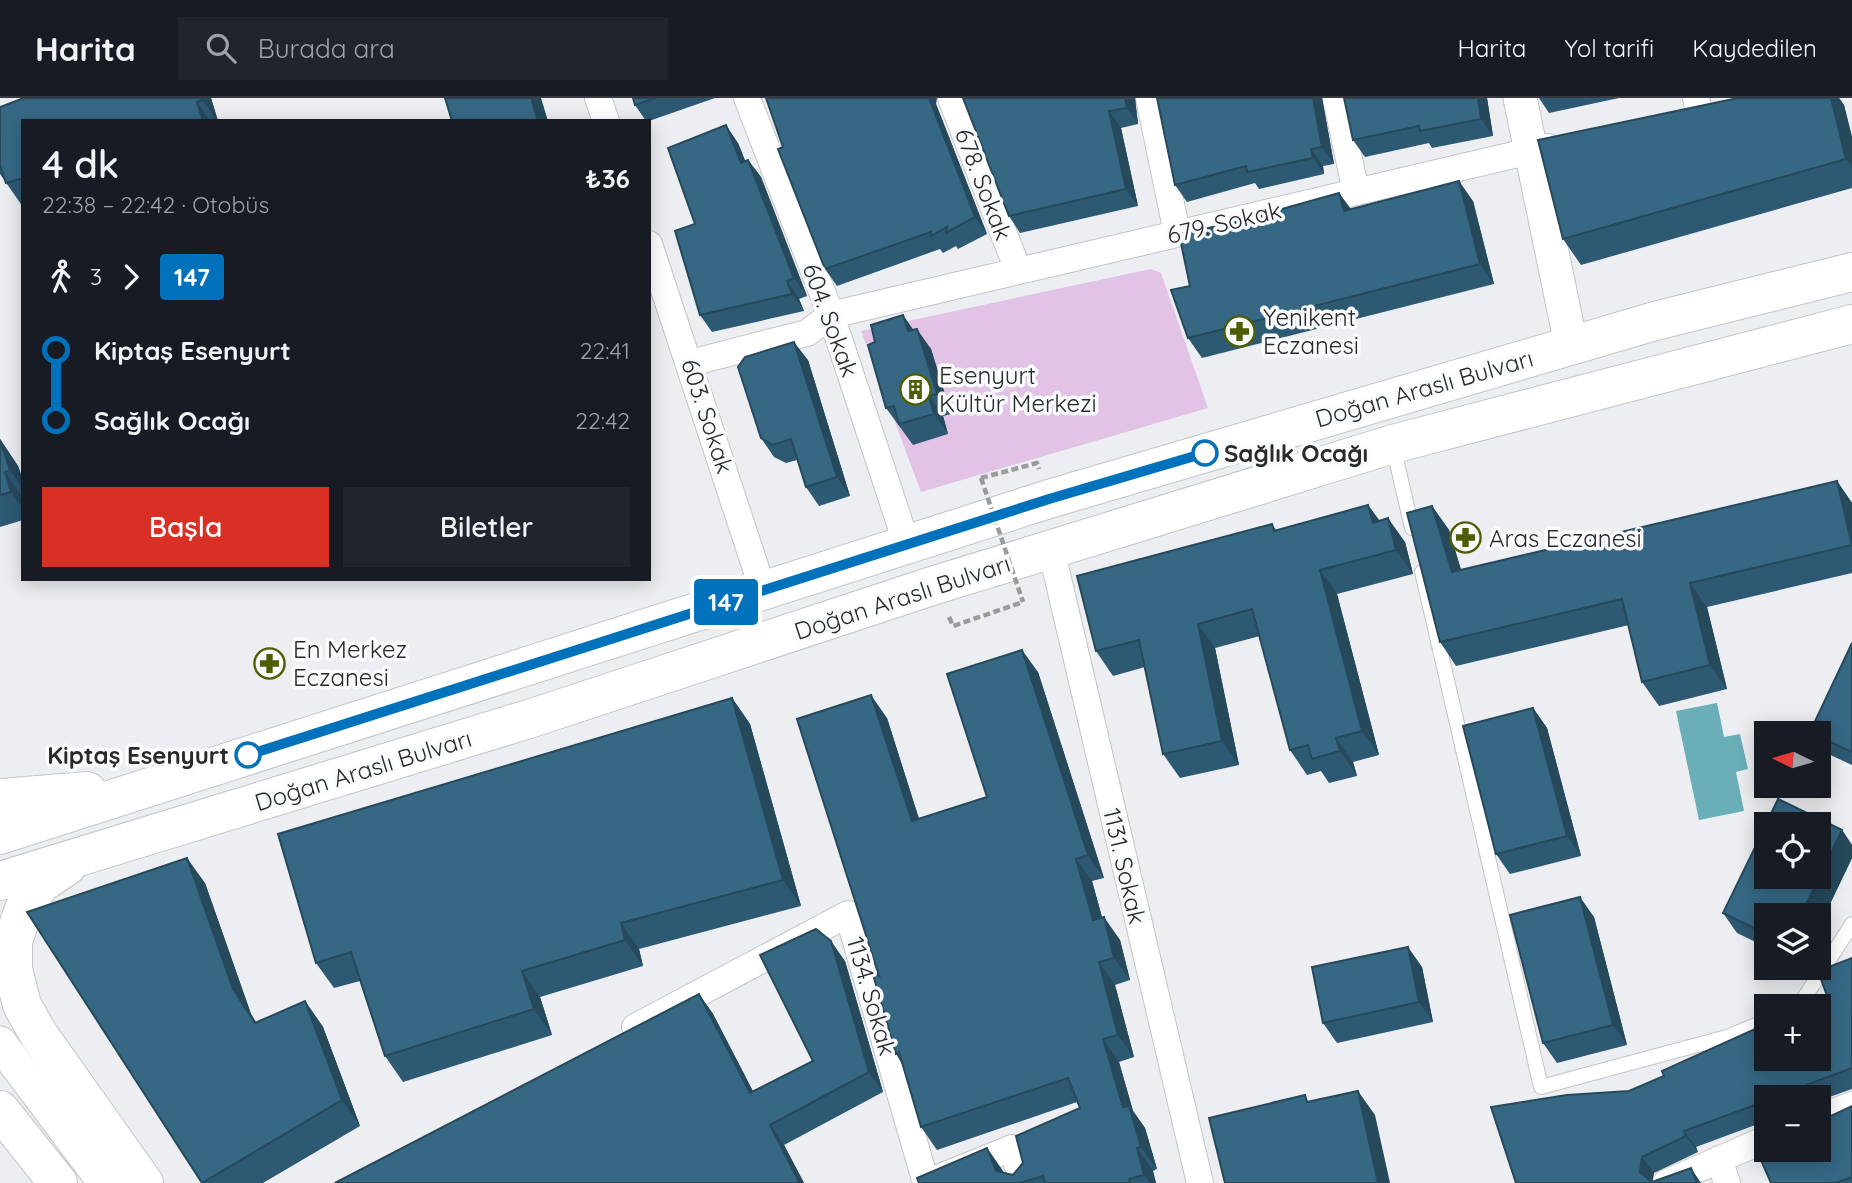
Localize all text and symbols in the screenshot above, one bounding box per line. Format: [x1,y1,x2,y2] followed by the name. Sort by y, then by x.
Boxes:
[178,17,668,80] search box
[35,28,136,69] text: Harita
[202,29,240,67] icon: search
[258,32,395,65] text: Burada ara
[1458,33,1526,63] text: Harita
[1564,33,1654,63] text: Yol tarifi
[1692,33,1817,63] text: Kaydedilen
[949,124,1019,244] street label: 678. Sokak
[42,140,119,188] text: 4 dk
[585,162,630,195] text: ₺36
[42,190,269,219] text: 22:38 – 22:42 · Otobüs
[1164,194,1284,250] street label: 679. Sokak
[42,258,80,296] icon: walk
[112,258,150,296] icon: forward
[797,259,865,381] street label: 604. Sokak
[90,262,102,291] text: 3
[174,262,210,292] text: 147
[1263,302,1359,360] place label: Yenikent Eczanesi
[1223,314,1257,348] pharmacy icon: Yenikent Eczanesi
[94,334,291,367] text: Kiptaş Esenyurt
[580,336,630,365] text: 22:41
[1312,343,1536,433] street label: Doğan Araslı Bulvarı
[675,355,741,477] street label: 603. Sokak
[939,360,1097,418] place label: Esenyurt Kültür Merkezi
[899,372,933,406] building icon: Esenyurt Kültür Merkezi
[94,404,250,437] text: Sağlık Ocağı
[575,406,630,435] text: 22:42
[1224,438,1368,468] place label: Sağlık Ocağı
[1192,440,1218,466] marker: Sağlık Ocağı
[42,487,329,567] button: Başla
[343,487,630,567] button: Biletler
[1449,521,1483,555] pharmacy icon: Aras Eczanesi
[1489,523,1642,553] place label: Aras Eczanesi
[790,548,1014,646] street label: Doğan Araslı Bulvarı
[686,579,766,625] line badge: 147
[708,587,744,617] text: 147
[293,634,407,692] place label: En Merkez Eczanesi
[253,646,287,680] pharmacy icon: En Merkez Eczanesi
[1754,721,1830,798] north arrow
[1754,721,1831,1162] map controls
[251,723,475,817] street label: Doğan Araslı Bulvarı
[47,740,229,770] place label: Kiptaş Esenyurt
[235,742,261,768] marker: Kiptaş Esenyurt
[1097,805,1153,927] street label: 1131. Sokak
[1754,812,1831,889] button: locate
[1754,903,1831,980] button: layers
[841,933,903,1059] street label: 1134. Sokak
[1754,994,1831,1071] button: +
[1754,1085,1831,1162] button: −

